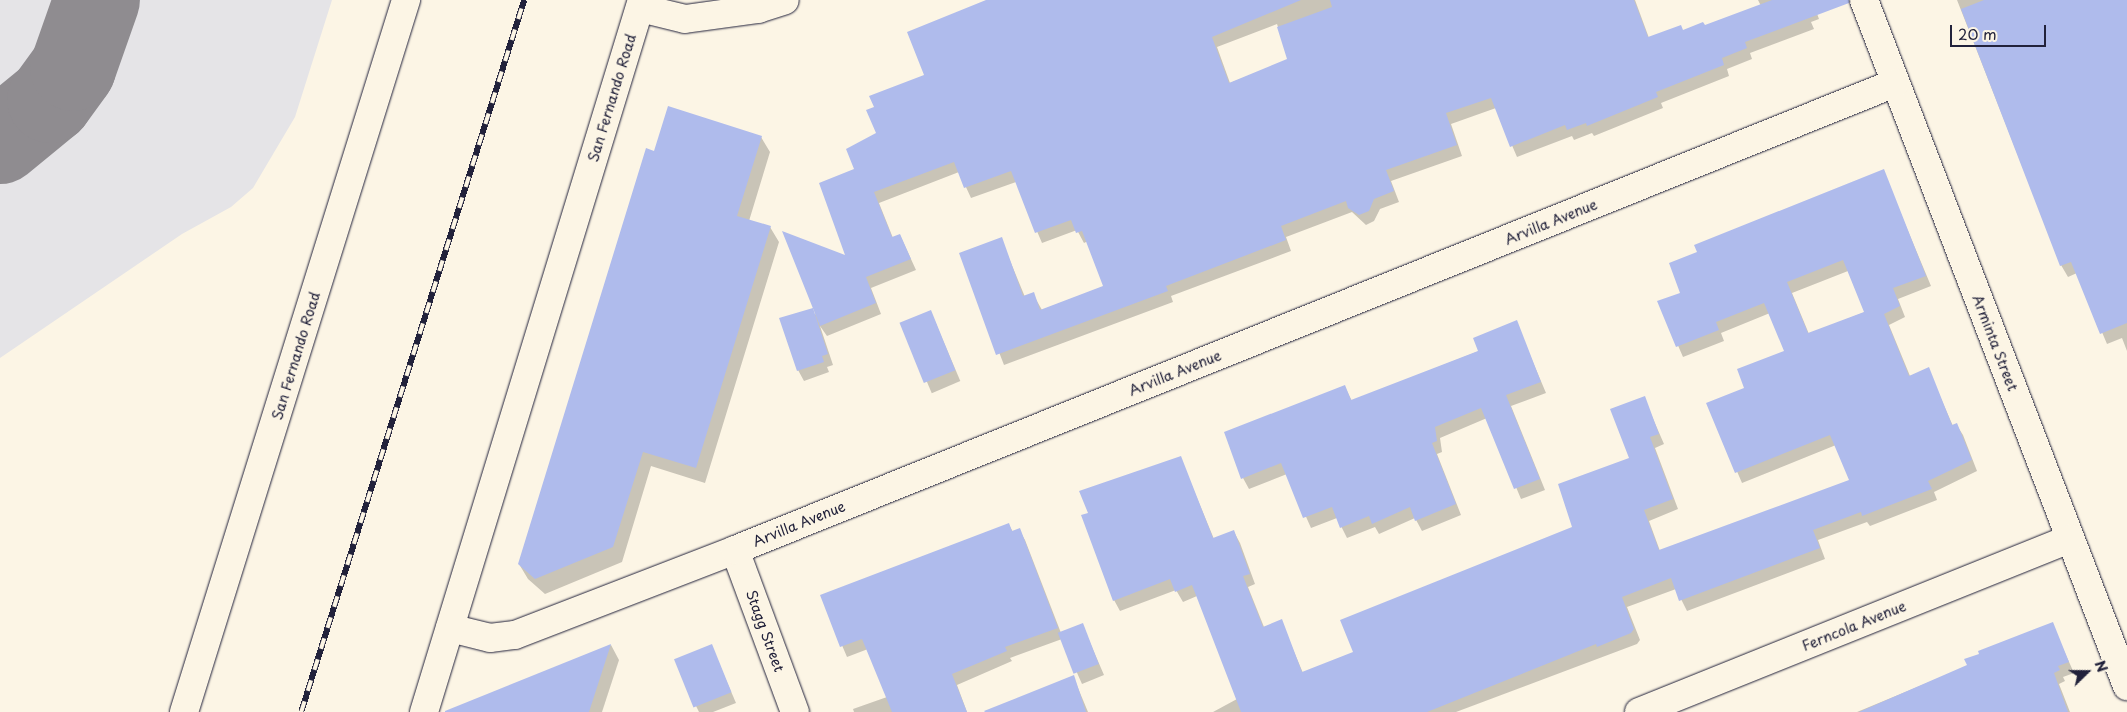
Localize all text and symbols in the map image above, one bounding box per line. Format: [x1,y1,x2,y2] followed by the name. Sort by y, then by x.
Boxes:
[1952,15,2048,47] scale bar
[1958,22,1997,45] text: 20 m
[585,32,639,164] street label: San Fernando Road
[1502,196,1600,248] street label: Arvilla Avenue
[269,290,323,422] street label: San Fernando Road
[1969,292,2021,394] street label: Arminta Street
[1126,347,1224,399] street label: Arvilla Avenue
[750,498,848,550] street label: Arvilla Avenue
[742,588,788,674] street label: Stagg Street
[1799,597,1909,655] street label: Ferncola Avenue
[2062,647,2112,697] north arrow
[2090,657,2113,675] text: N

